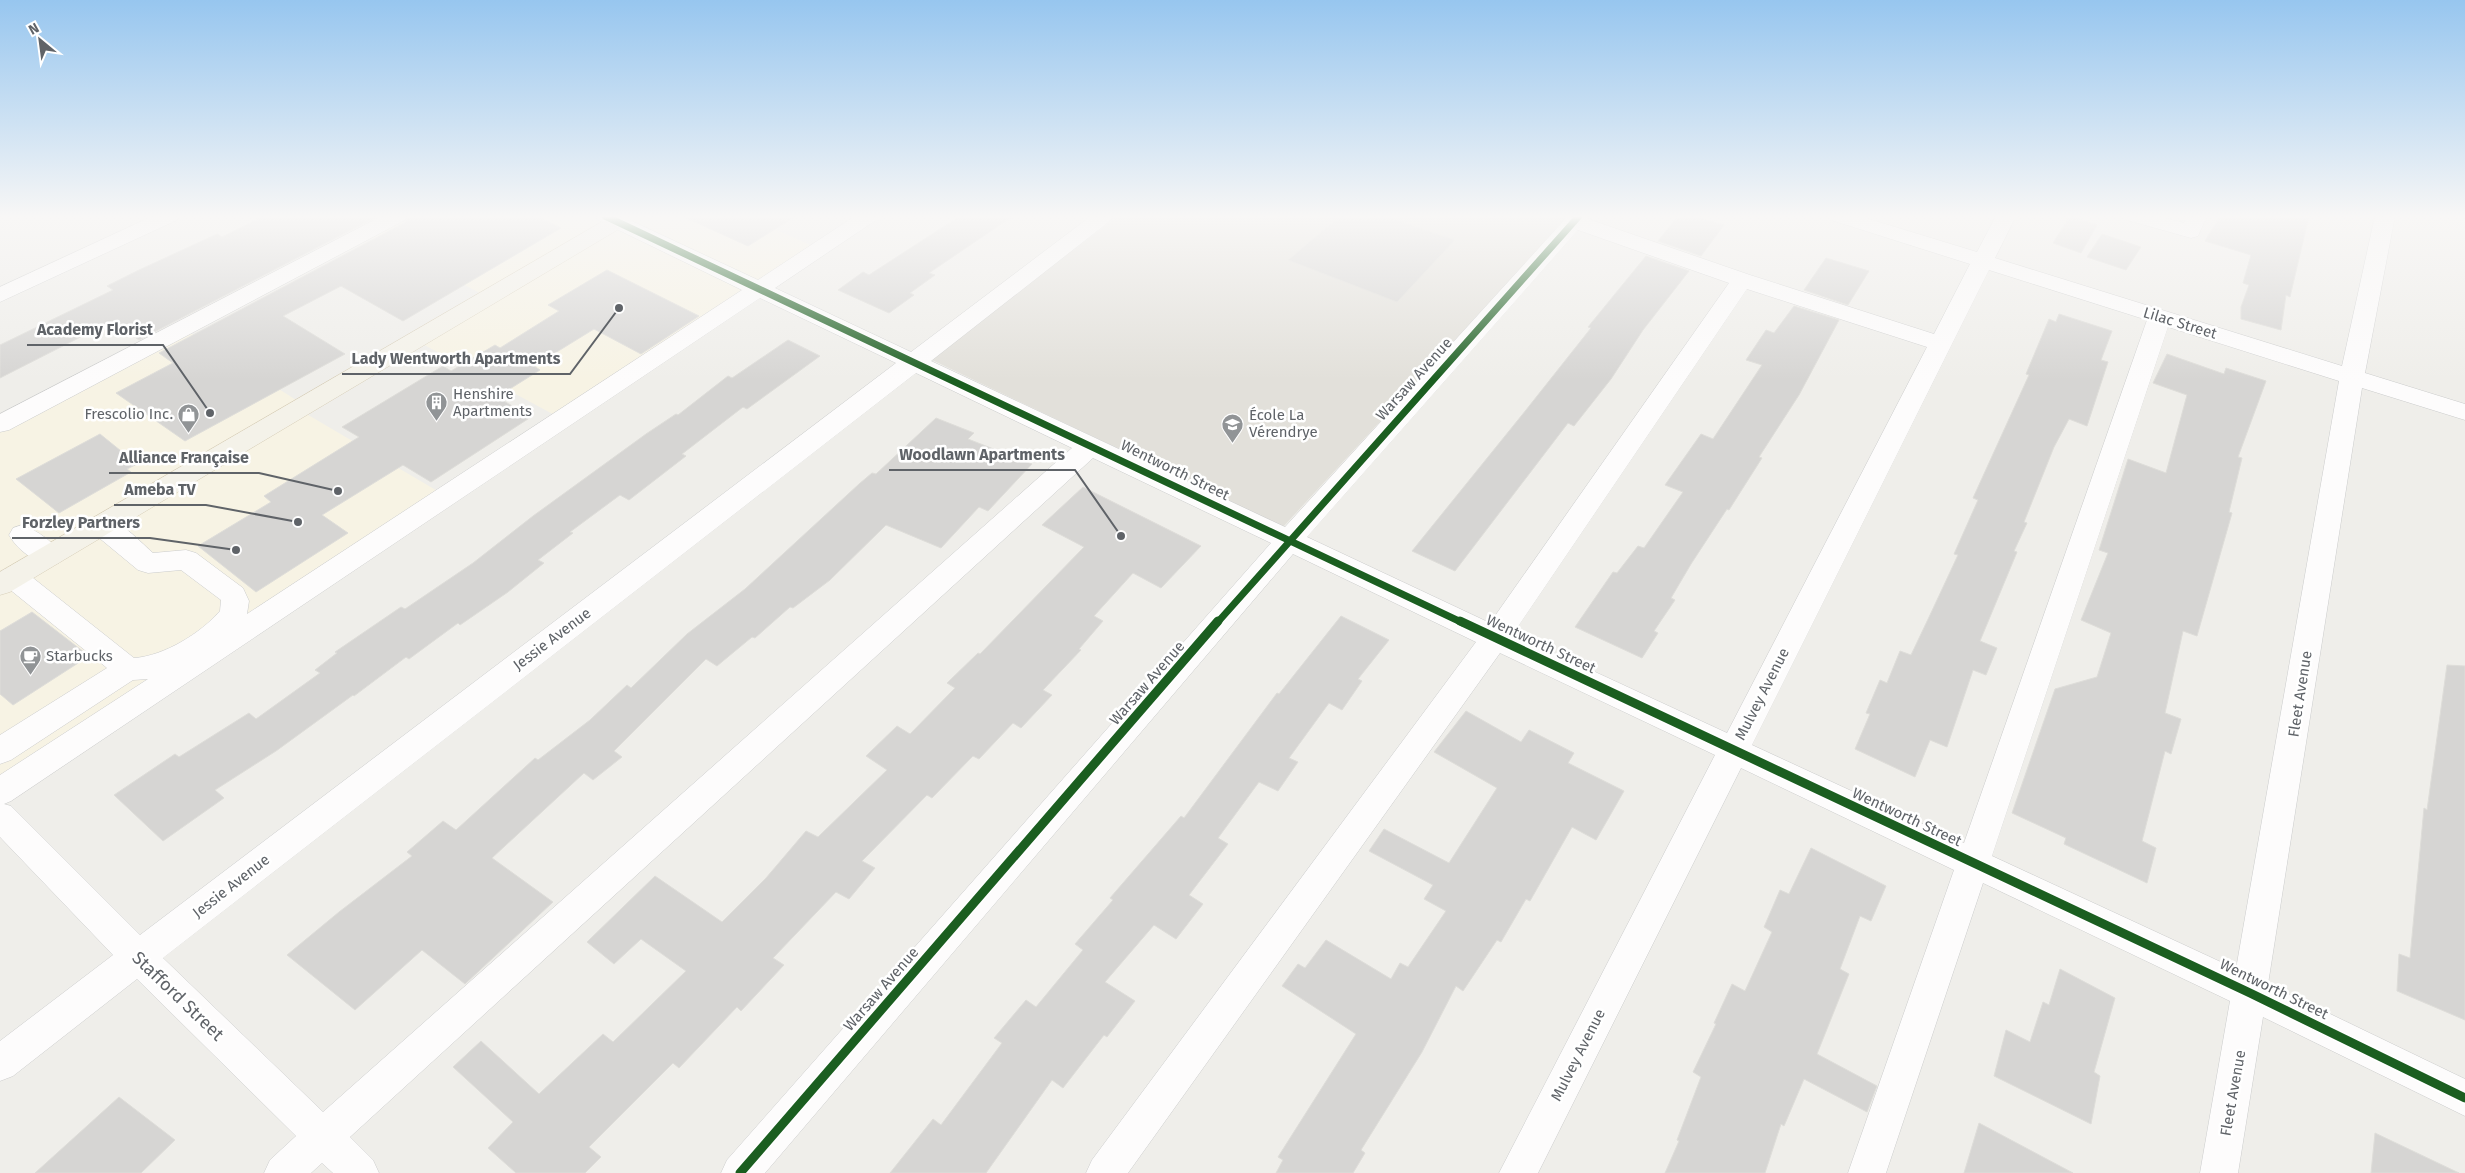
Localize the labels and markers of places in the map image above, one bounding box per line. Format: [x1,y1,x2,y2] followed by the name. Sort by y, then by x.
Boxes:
[27,314,163,345] callout: Academy Florist
[342,343,570,374] callout: Lady Wentworth Apartments
[453,385,532,420] place label: Henshire Apartments
[425,391,449,422] building icon: Henshire Apartments
[177,402,201,433] shop icon: Frescolio Inc.
[85,405,173,423] place label: Frescolio Inc.
[1249,406,1318,441] place label: École La Vérendrye
[1221,412,1245,443] school or university icon: École La Vérendrye
[889,439,1075,470] callout: Woodlawn Apartments
[109,442,259,473] callout: Alliance Française
[114,474,206,505] callout: Ameba TV
[12,507,150,538] callout: Forzley Partners
[18,644,42,675] cafe icon: Starbucks
[46,647,113,665] place label: Starbucks

